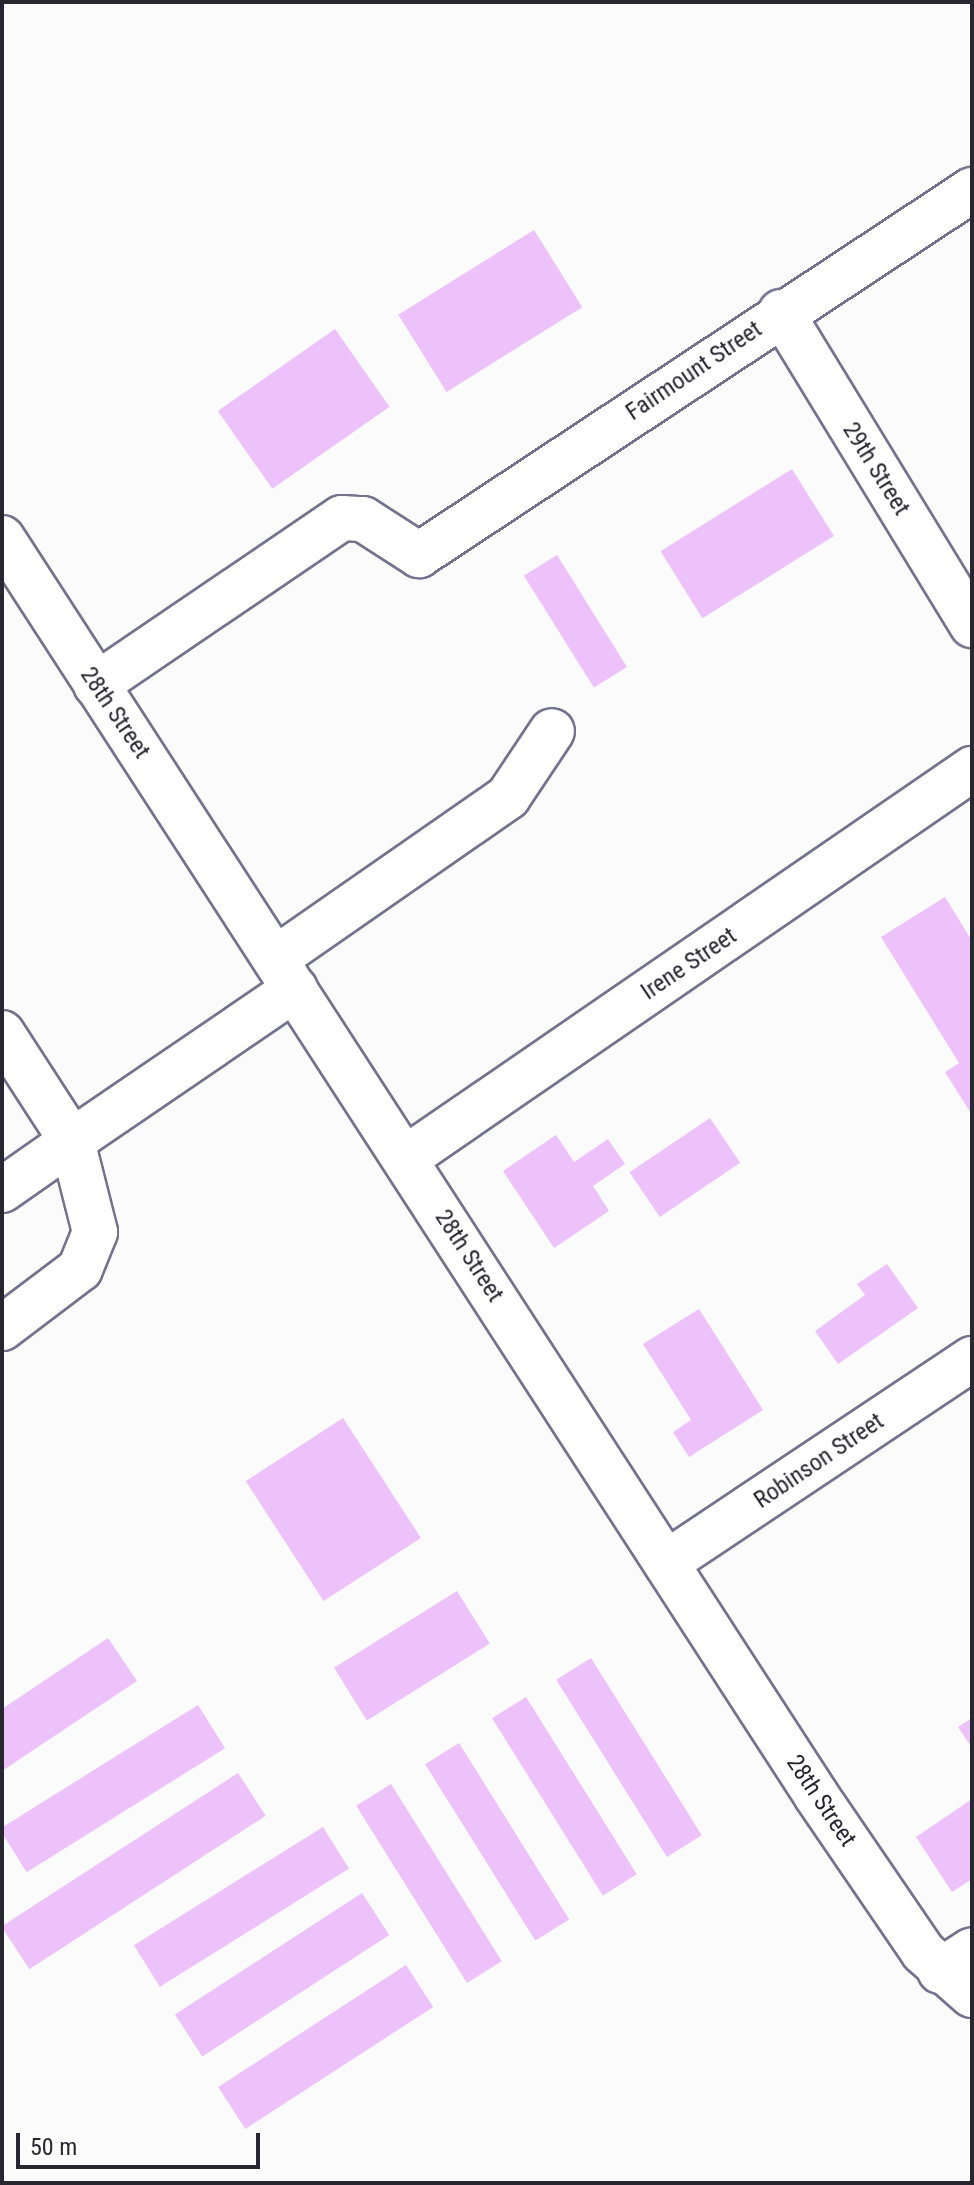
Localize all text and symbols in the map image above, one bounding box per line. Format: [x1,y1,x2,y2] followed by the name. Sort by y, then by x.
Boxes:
[621,315,767,427] street label: Fairmount Street
[836,417,916,521] street label: 29th Street
[74,662,156,764] street label: 28th Street
[636,922,742,1006] street label: Irene Street
[429,1204,509,1308] street label: 28th Street
[749,1407,889,1515] street label: Robinson Street
[780,1750,862,1852] street label: 28th Street
[20,2117,264,2167] scale bar
[30,2133,77,2161] text: 50 m

